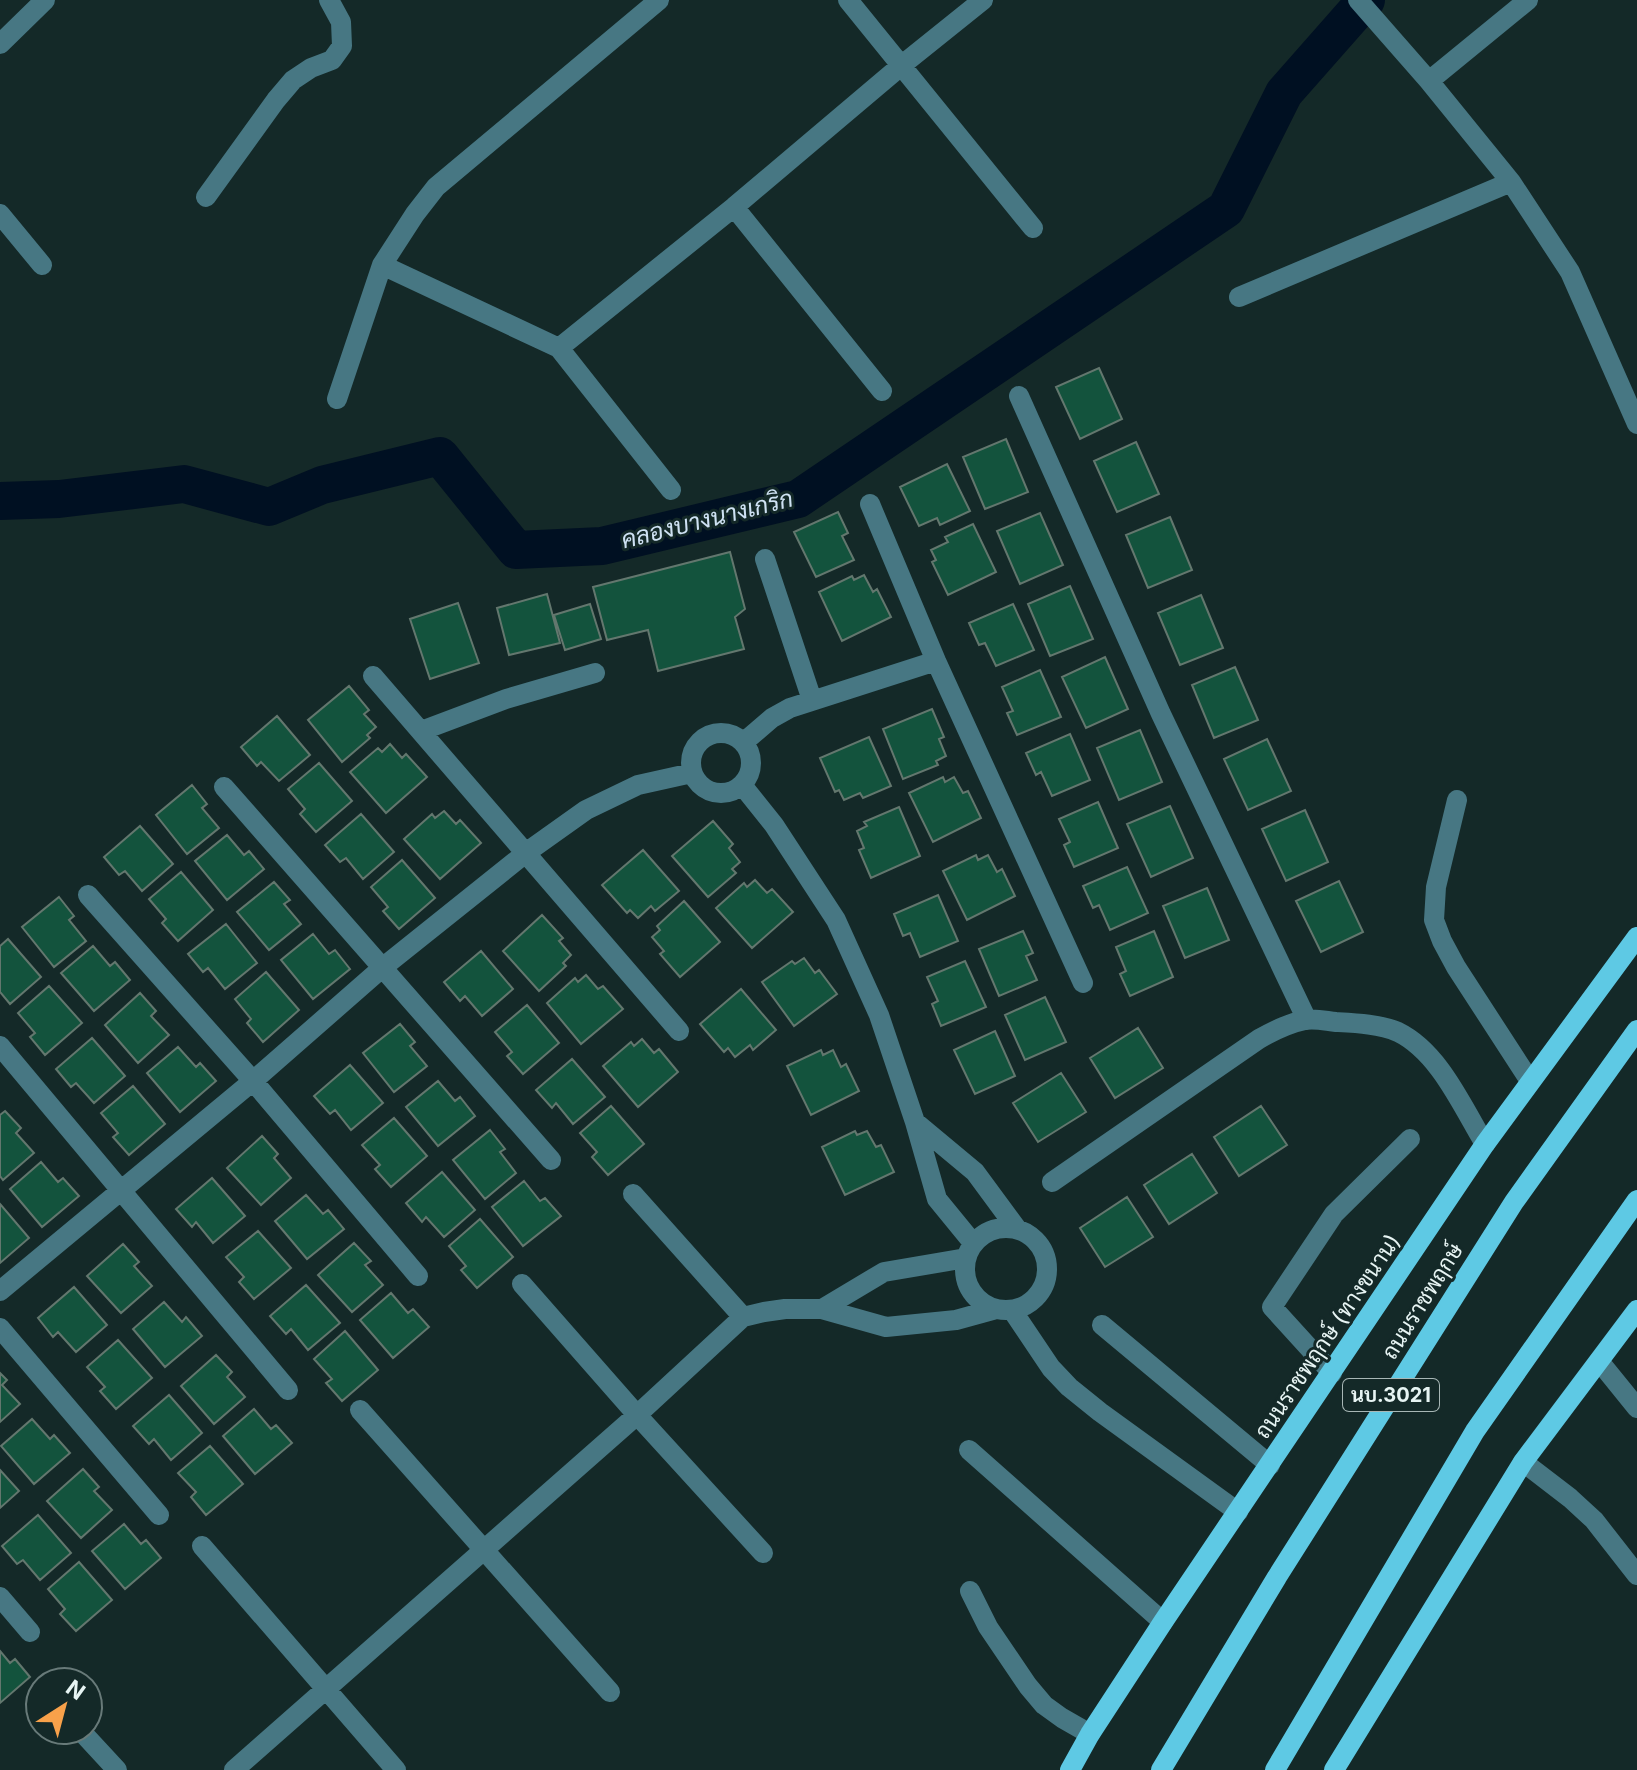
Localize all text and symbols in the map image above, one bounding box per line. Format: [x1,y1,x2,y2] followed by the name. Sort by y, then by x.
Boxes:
[618,484,796,554] water label: คลองบางนางเกริก
[1248,1228,1406,1444] street label: ถนนราชพฤกษ์ (ทางขนาน)
[1375,1237,1469,1364] street label: ถนนราชพฤกษ์
[1343,1379,1439,1411] road number: นบ.3021
[24,1666,104,1746] north arrow
[61,1674,90,1705] text: N

